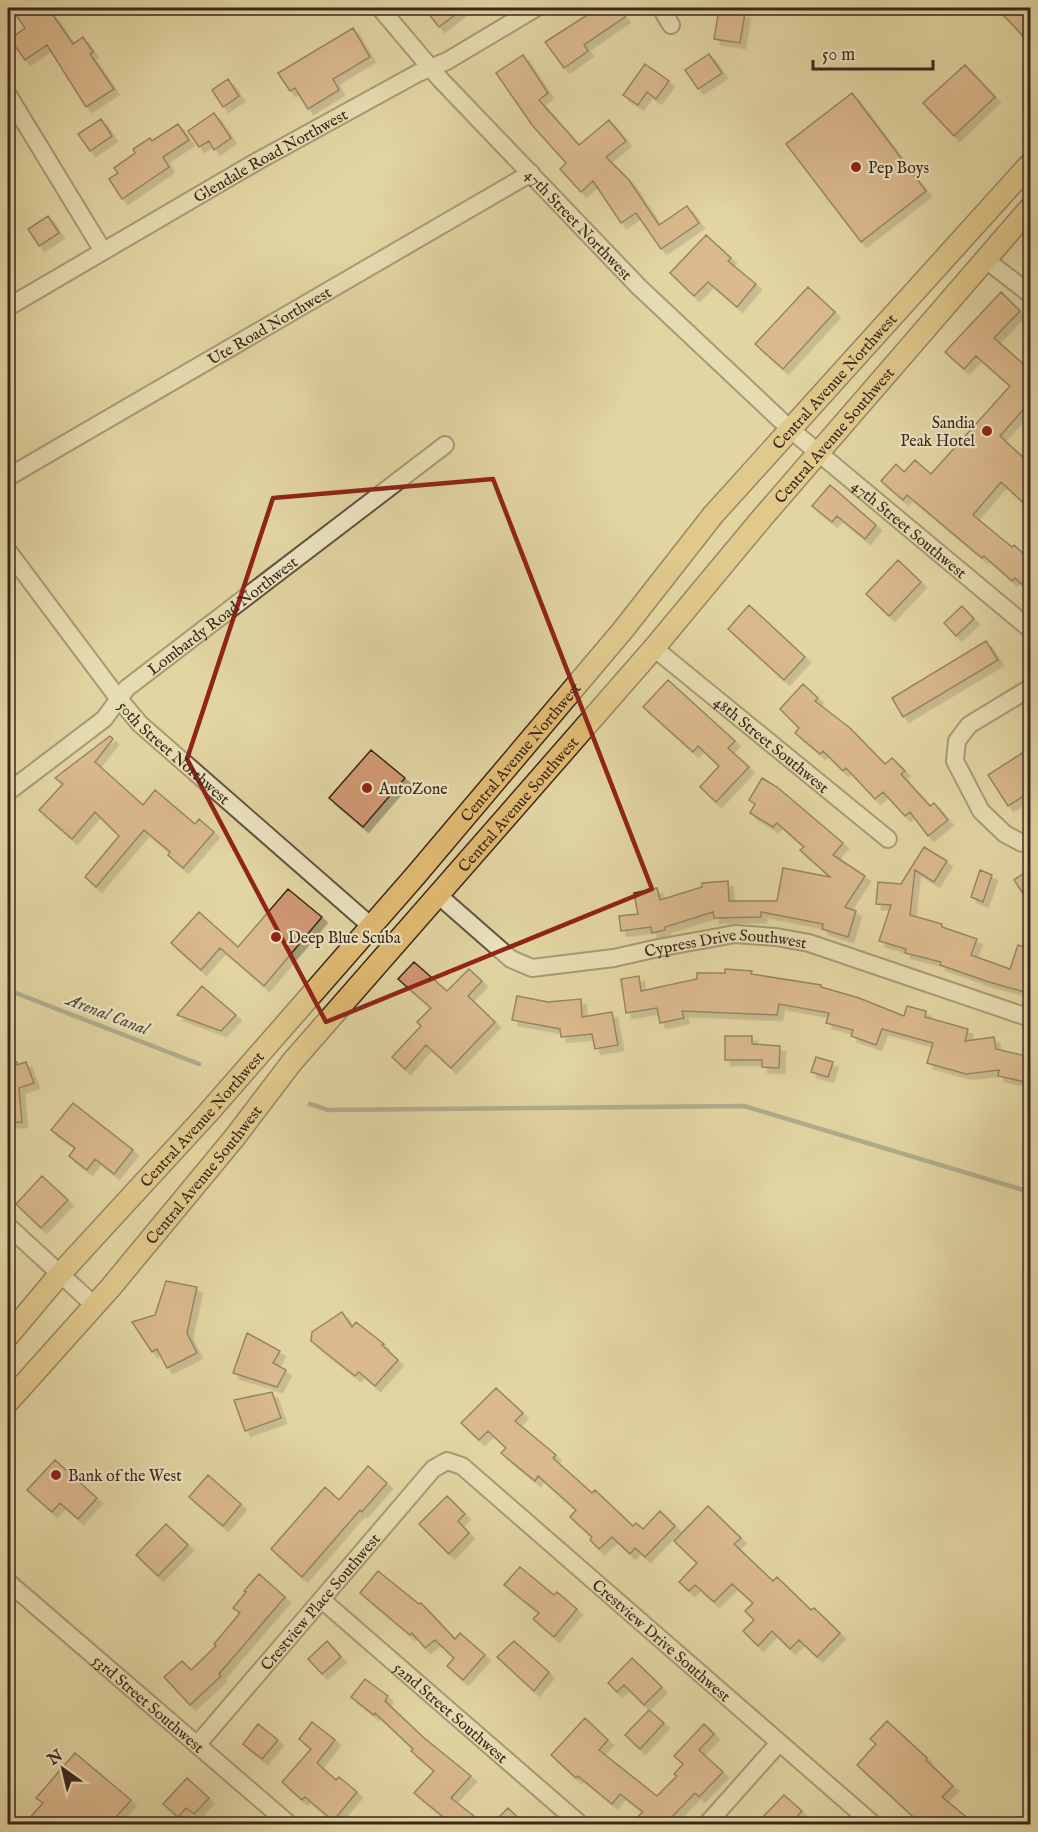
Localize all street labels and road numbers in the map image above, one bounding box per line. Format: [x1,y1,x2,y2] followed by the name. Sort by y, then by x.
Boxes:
[191,105,352,208] street label: Glendale Road Northwest
[520,166,636,286] street label: 47th Street Northwest
[205,283,336,371] street label: Ute Road Northwest
[769,310,902,455] street label: Central Avenue Northwest
[771,364,900,508] street label: Central Avenue Southwest
[847,477,970,584] street label: 47th Street Southwest
[144,553,303,681] street label: Lombardy Road Northwest
[457,679,587,827] street label: Central Avenue Northwest
[709,693,832,799] street label: 48th Street Southwest
[113,697,234,810] street label: 50th Street Northwest
[454,733,584,877] street label: Central Avenue Southwest
[643,926,809,963] street label: Cypress Drive Southwest
[137,1047,270,1192] street label: Central Avenue Northwest
[142,1102,268,1249] street label: Central Avenue Southwest
[257,1529,386,1675] street label: Crestview Place Southwest
[587,1576,734,1707] street label: Crestview Drive Southwest
[88,1651,208,1759] street label: 53rd Street Southwest
[389,1659,511,1769] street label: 52nd Street Southwest

